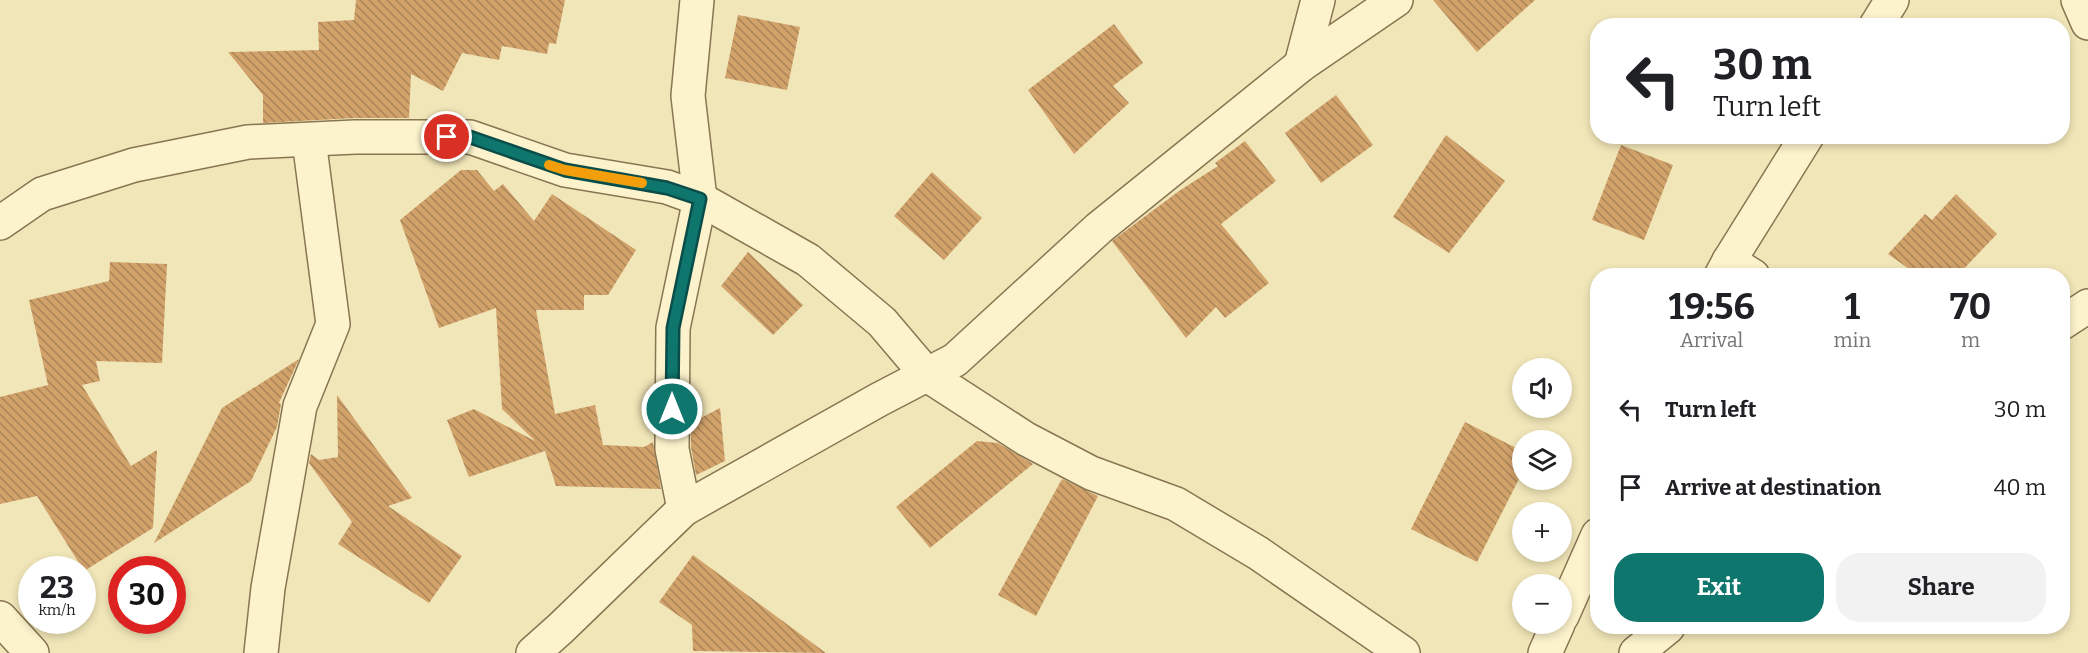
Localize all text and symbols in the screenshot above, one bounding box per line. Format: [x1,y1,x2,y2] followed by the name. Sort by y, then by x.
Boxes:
[1713,40,1812,90] text: 30 m
[1614,42,1692,120] icon: left
[1713,91,1821,123] text: Turn left
[421,111,472,162] pin
[430,120,463,153] icon: arrive
[1669,285,1755,329] text: 19:56
[1844,285,1860,329] text: 1
[1950,285,1991,329] text: 70
[1680,328,1743,352] text: Arrival
[1833,328,1871,352] text: min
[1961,328,1980,352] text: m
[1512,358,1572,634] map controls
[1512,358,1572,418] button: sound
[640,377,704,441] position arrow
[1614,393,1647,426] icon: left
[1665,396,1757,423] text: Turn left
[1994,396,2046,423] text: 30 m
[1512,430,1572,490] button: layers
[1614,471,1647,504] icon: arrive
[1665,474,1881,501] text: Arrive at destination
[1994,474,2046,501] text: 40 m
[1512,502,1572,562] button: +
[1614,553,1824,622] button: Exit
[1836,553,2046,622] button: Share
[108,556,186,634] speed limit sign: 30
[40,570,74,606] text: 23
[1512,574,1572,634] button: −
[38,601,76,619] text: km/h

